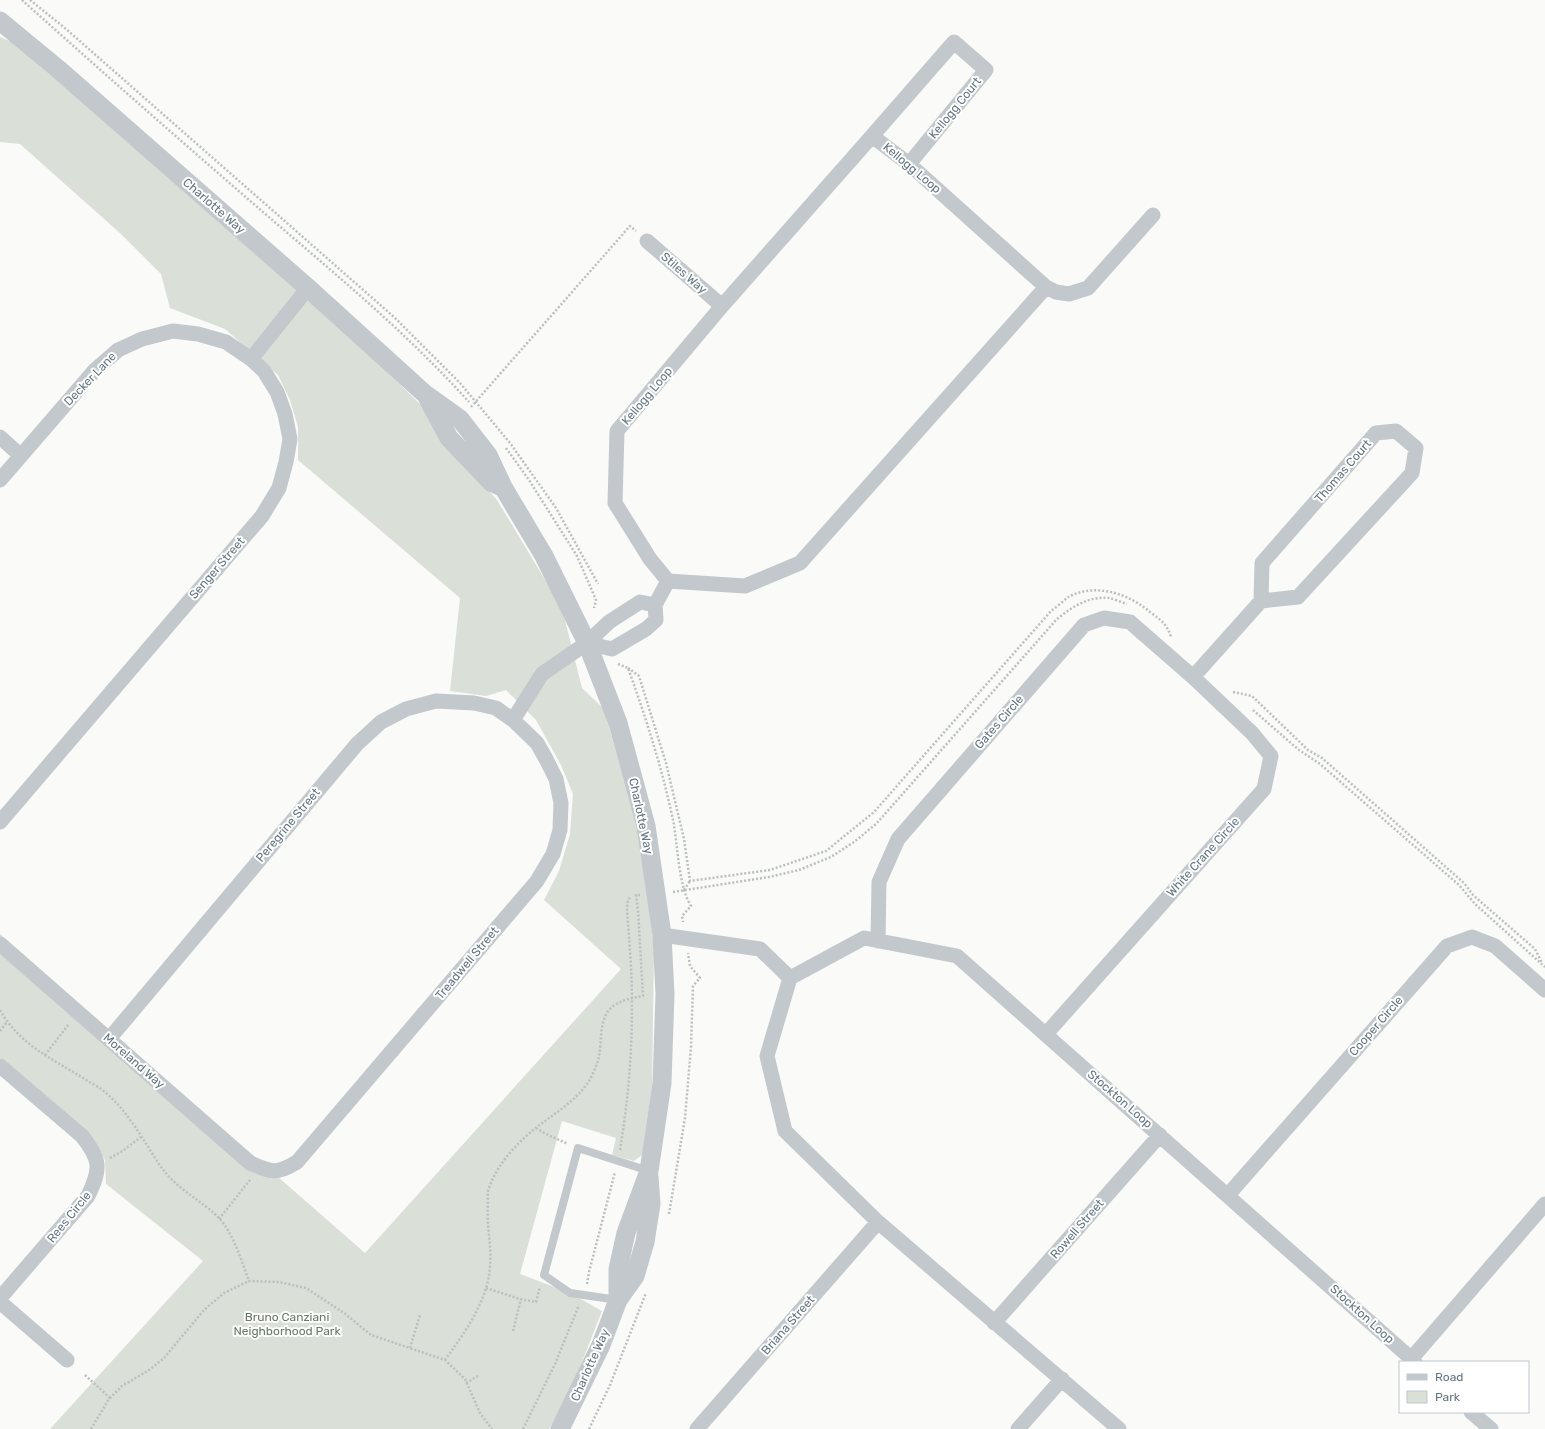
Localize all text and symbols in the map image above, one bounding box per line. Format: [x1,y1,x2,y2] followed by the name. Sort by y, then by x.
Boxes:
[926,74,984,142] street label: Kellogg Court
[880,140,944,196] street label: Kellogg Loop
[180,175,248,237] street label: Charlotte Way
[658,249,710,297] street label: Stiles Way
[61,349,119,409] street label: Decker Lane
[619,364,675,428] street label: Kellogg Loop
[1312,437,1374,505] street label: Thomas Court
[186,534,248,602] street label: Senger Street
[972,692,1026,752] street label: Gates Circle
[626,777,656,856] street label: Charlotte Way
[253,785,323,865] street label: Peregrine Street
[1164,814,1242,900] street label: White Crane Circle
[433,924,502,1002] street label: Treadwell Street
[1346,993,1406,1059] street label: Cooper Circle
[100,1031,168,1092] street label: Moreland Way
[1085,1067,1155,1131] street label: Stockton Loop
[44,1188,94,1245] street label: Rees Circle
[1047,1196,1107,1262] street label: Rowell Street
[1327,1282,1397,1346] street label: Stockton Loop
[759,1292,818,1357] street label: Briana Street
[233,1310,341,1338] park label: Bruno Canziani Neighborhood Park
[568,1326,612,1403] street label: Charlotte Way
[1399,1361,1529,1413] legend
[1435,1370,1463,1384] text: Road
[1435,1390,1461,1404] text: Park

